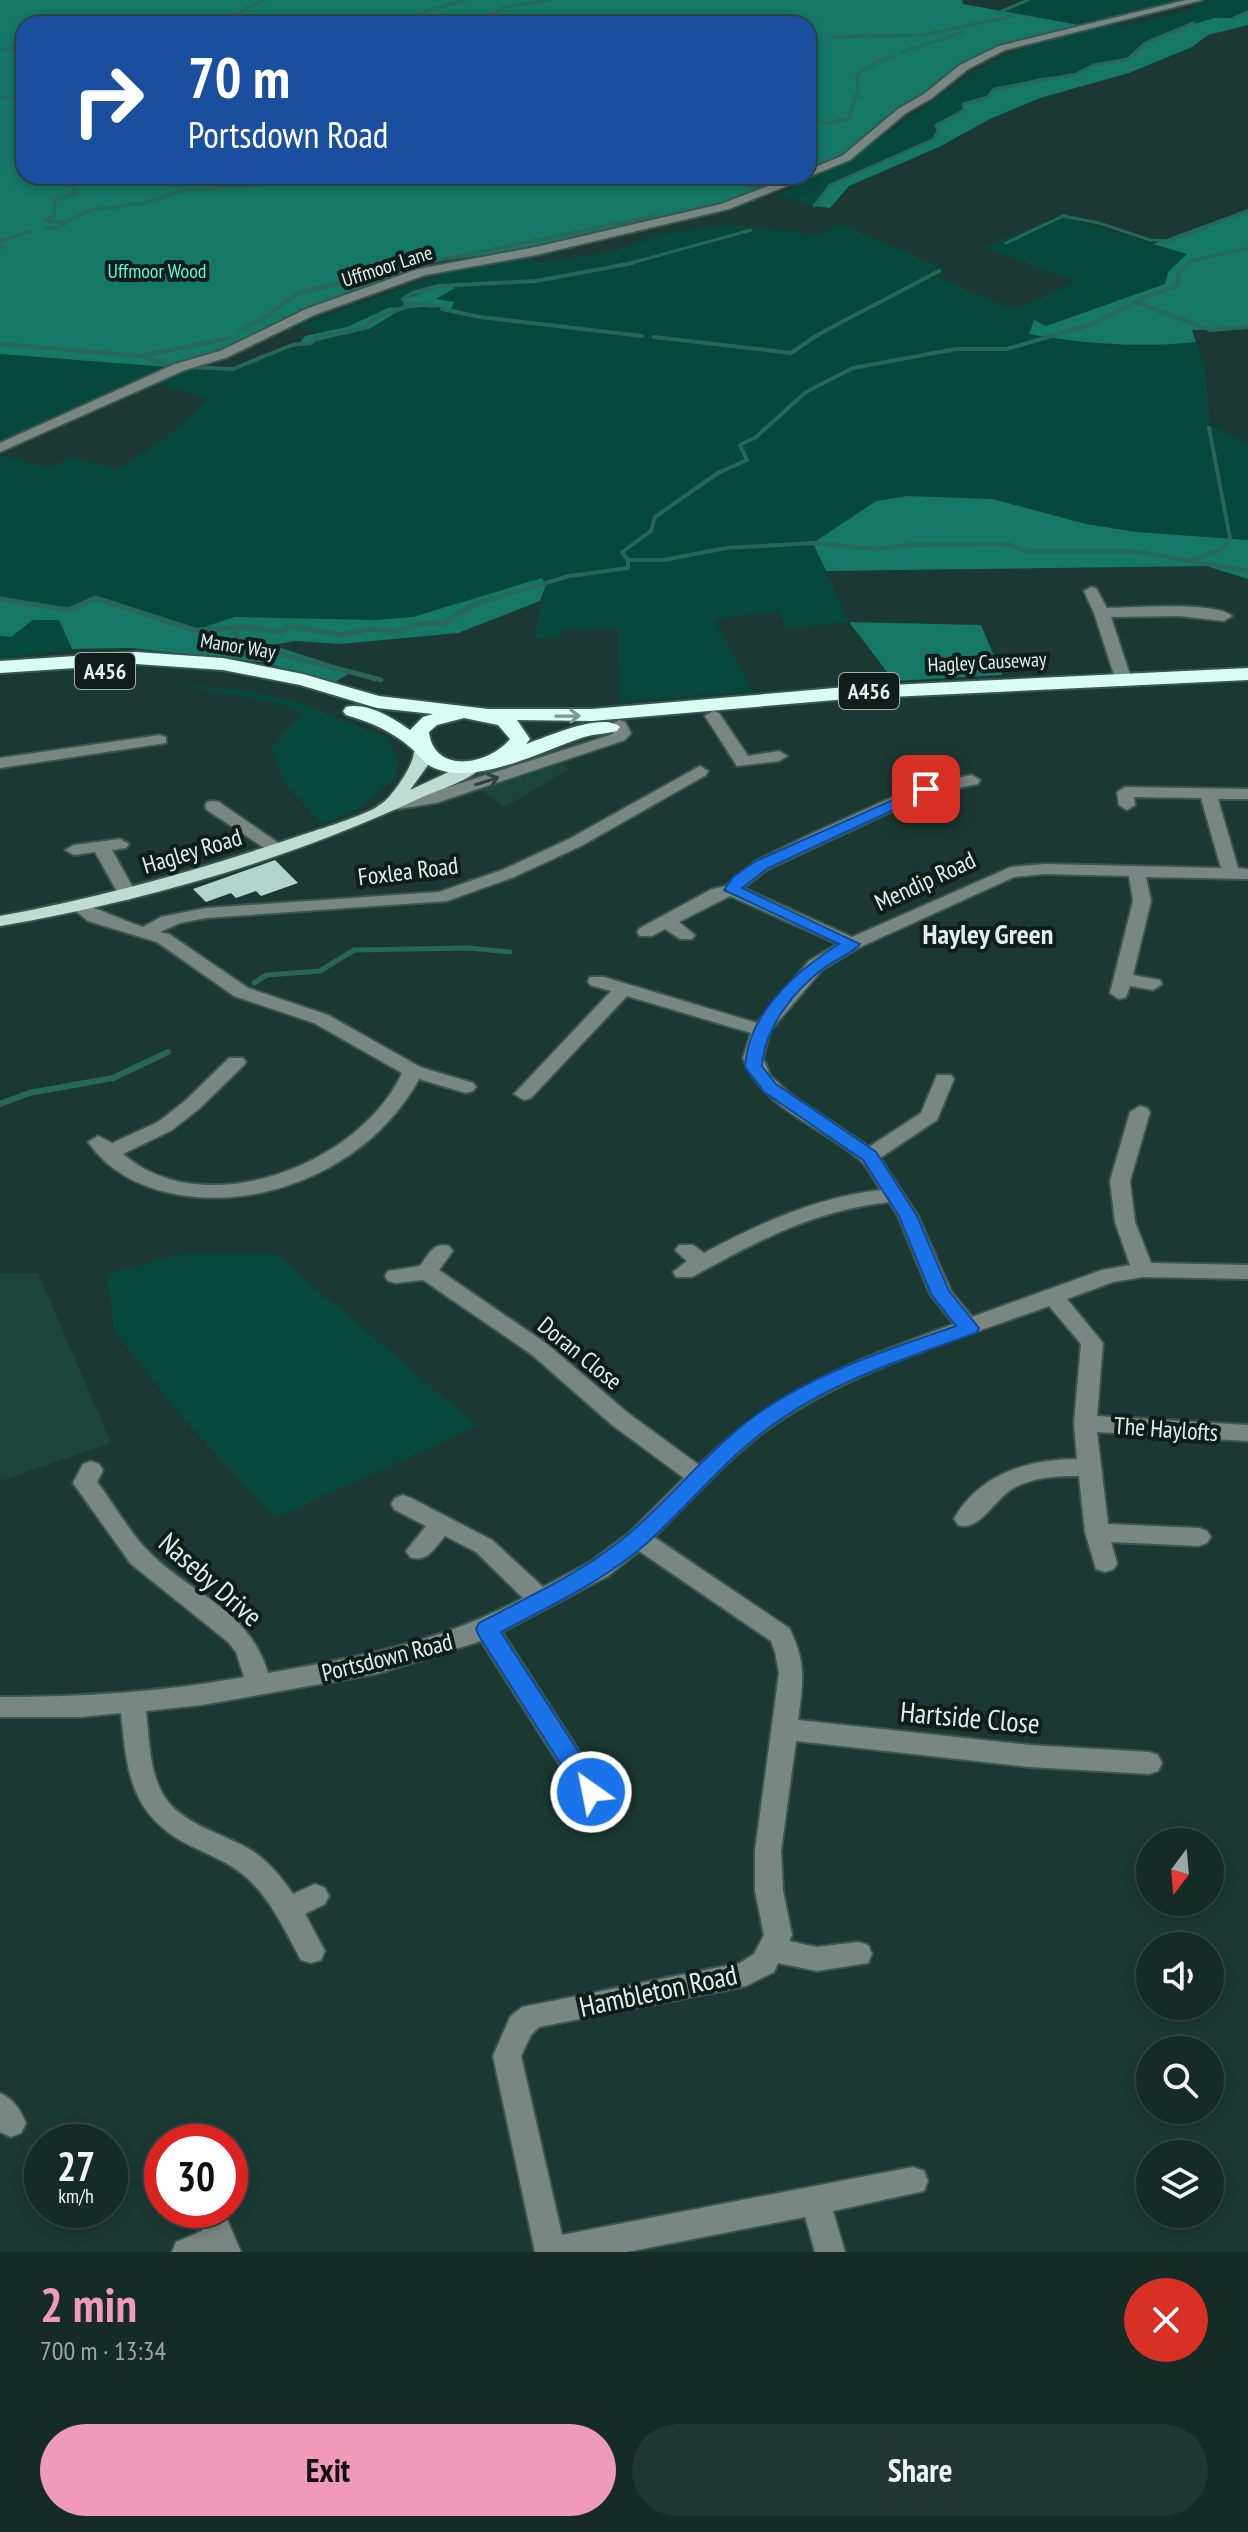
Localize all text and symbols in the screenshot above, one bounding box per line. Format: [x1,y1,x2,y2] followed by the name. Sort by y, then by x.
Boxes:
[188,41,290,113] text: 70 m
[56,48,160,152] icon: right
[188,111,388,158] text: Portsdown Road
[338,239,436,293] street label: Uffmoor Lane
[107,258,207,284] park label: Uffmoor Wood
[199,627,278,665] street label: Manor Way
[927,646,1048,678] street label: Hagley Causeway
[75,653,135,689] road number: A456
[839,673,899,709] road number: A456
[554,708,581,724] one-way arrow
[892,755,960,823] pin
[904,767,948,811] icon: arrive
[475,772,500,787] one-way arrow
[139,821,245,881] street label: Hagley Road
[870,844,980,918] street label: Mendip Road
[356,849,460,893] street label: Foxlea Road
[923,915,1053,952] district label: Hayley Green
[531,1310,629,1396] street label: Doran Close
[1113,1410,1219,1448] street label: The Haylofts
[151,1524,271,1634] street label: Naseby Drive
[318,1626,456,1688] street label: Portsdown Road
[899,1692,1041,1742] street label: Hartside Close
[549,1750,633,1834] position arrow
[1136,1828,1224,1916] north arrow
[1136,1828,1224,2228] map controls
[1136,1932,1224,2020] button: sound
[576,1955,740,2025] street label: Hambleton Road
[1136,2036,1224,2124] button: search
[144,2124,248,2228] speed limit sign: 30
[57,2140,95,2192] text: 27
[1136,2140,1224,2228] button: layers
[58,2183,94,2209] text: km/h
[40,2273,137,2335] text: 2 min
[1124,2278,1208,2362] button: close
[40,2334,166,2367] text: 700 m · 13:34
[40,2424,616,2516] button: Exit
[632,2424,1208,2516] button: Share

